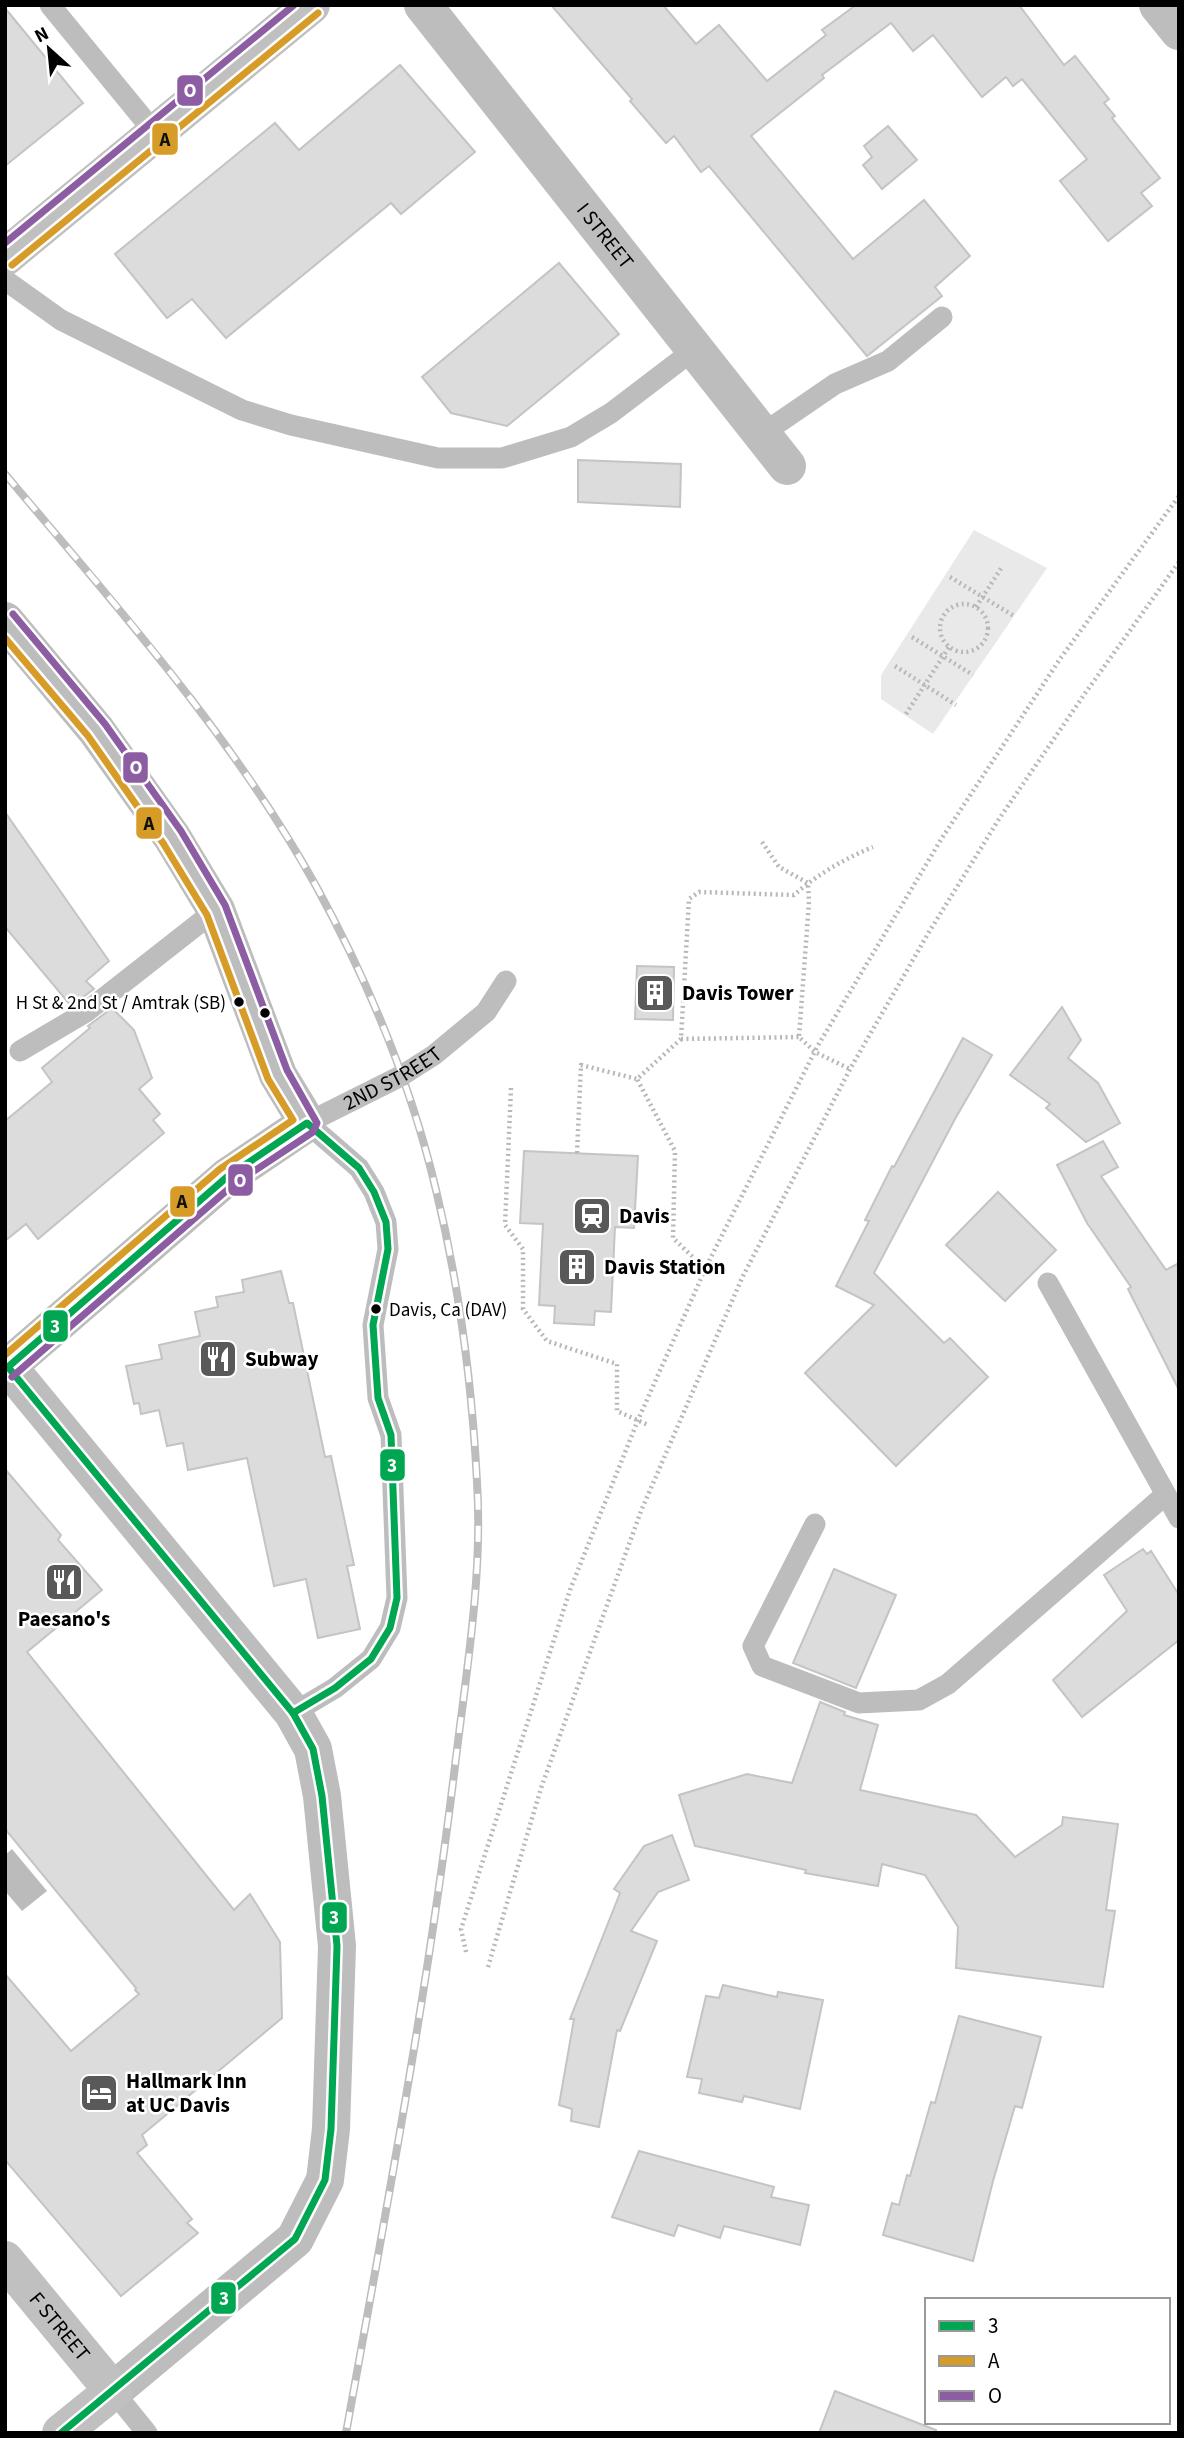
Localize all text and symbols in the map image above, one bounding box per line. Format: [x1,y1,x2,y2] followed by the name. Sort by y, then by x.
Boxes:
[14,14,84,84] north arrow
[30,20,54,50] text: N
[176,74,204,107] line badge: O
[184,78,197,105] text: O
[151,122,179,156] line badge: A
[159,127,171,154] text: A
[570,196,641,275] street label: I STREET
[122,751,149,784] line badge: O
[130,755,143,782] text: O
[135,806,163,840] line badge: A
[143,811,155,838] text: A
[634,972,676,1014] building icon: Davis Tower
[682,978,794,1008] place label: Davis Tower
[16,990,226,1017] place label: H St & 2nd St / Amtrak (SB)
[232,995,246,1009] marker: H St & 2nd St / Amtrak (SB)
[258,1006,272,1020] unlabelled marker
[338,1039,448,1118] street label: 2ND STREET
[227,1163,254,1197] line badge: O
[234,1168,247,1195] text: O
[169,1185,196,1218] line badge: A
[176,1189,188,1216] text: A
[571,1195,613,1237] station icon: Davis
[619,1201,669,1231] place label: Davis
[556,1246,598,1288] building icon: Davis Station
[604,1252,726,1282] place label: Davis Station
[389,1297,507,1324] place label: Davis, Ca (DAV)
[369,1302,383,1316] marker: Davis, Ca (DAV)
[42,1309,69,1343] line badge: 3
[50,1314,60,1341] text: 3
[197,1338,239,1380] restaurant icon: Subway
[245,1344,319,1374] place label: Subway
[379,1448,406,1482] line badge: 3
[387,1453,397,1480] text: 3
[43,1561,85,1603] restaurant icon: Paesano's
[18,1604,110,1634] place label: Paesano's
[321,1901,348,1934] line badge: 3
[329,1905,339,1932] text: 3
[126,2066,247,2120] place label: Hallmark Inn at UC Davis
[78,2072,120,2114] hotel icon: Hallmark Inn at UC Davis
[210,2281,237,2315] line badge: 3
[22,2285,97,2368] street label: F STREET
[219,2286,229,2313] text: 3
[925,2298,1170,2424] legend
[988,2311,998,2341] text: 3
[988,2346,1000,2376] text: A
[988,2381,1002,2411] text: O

